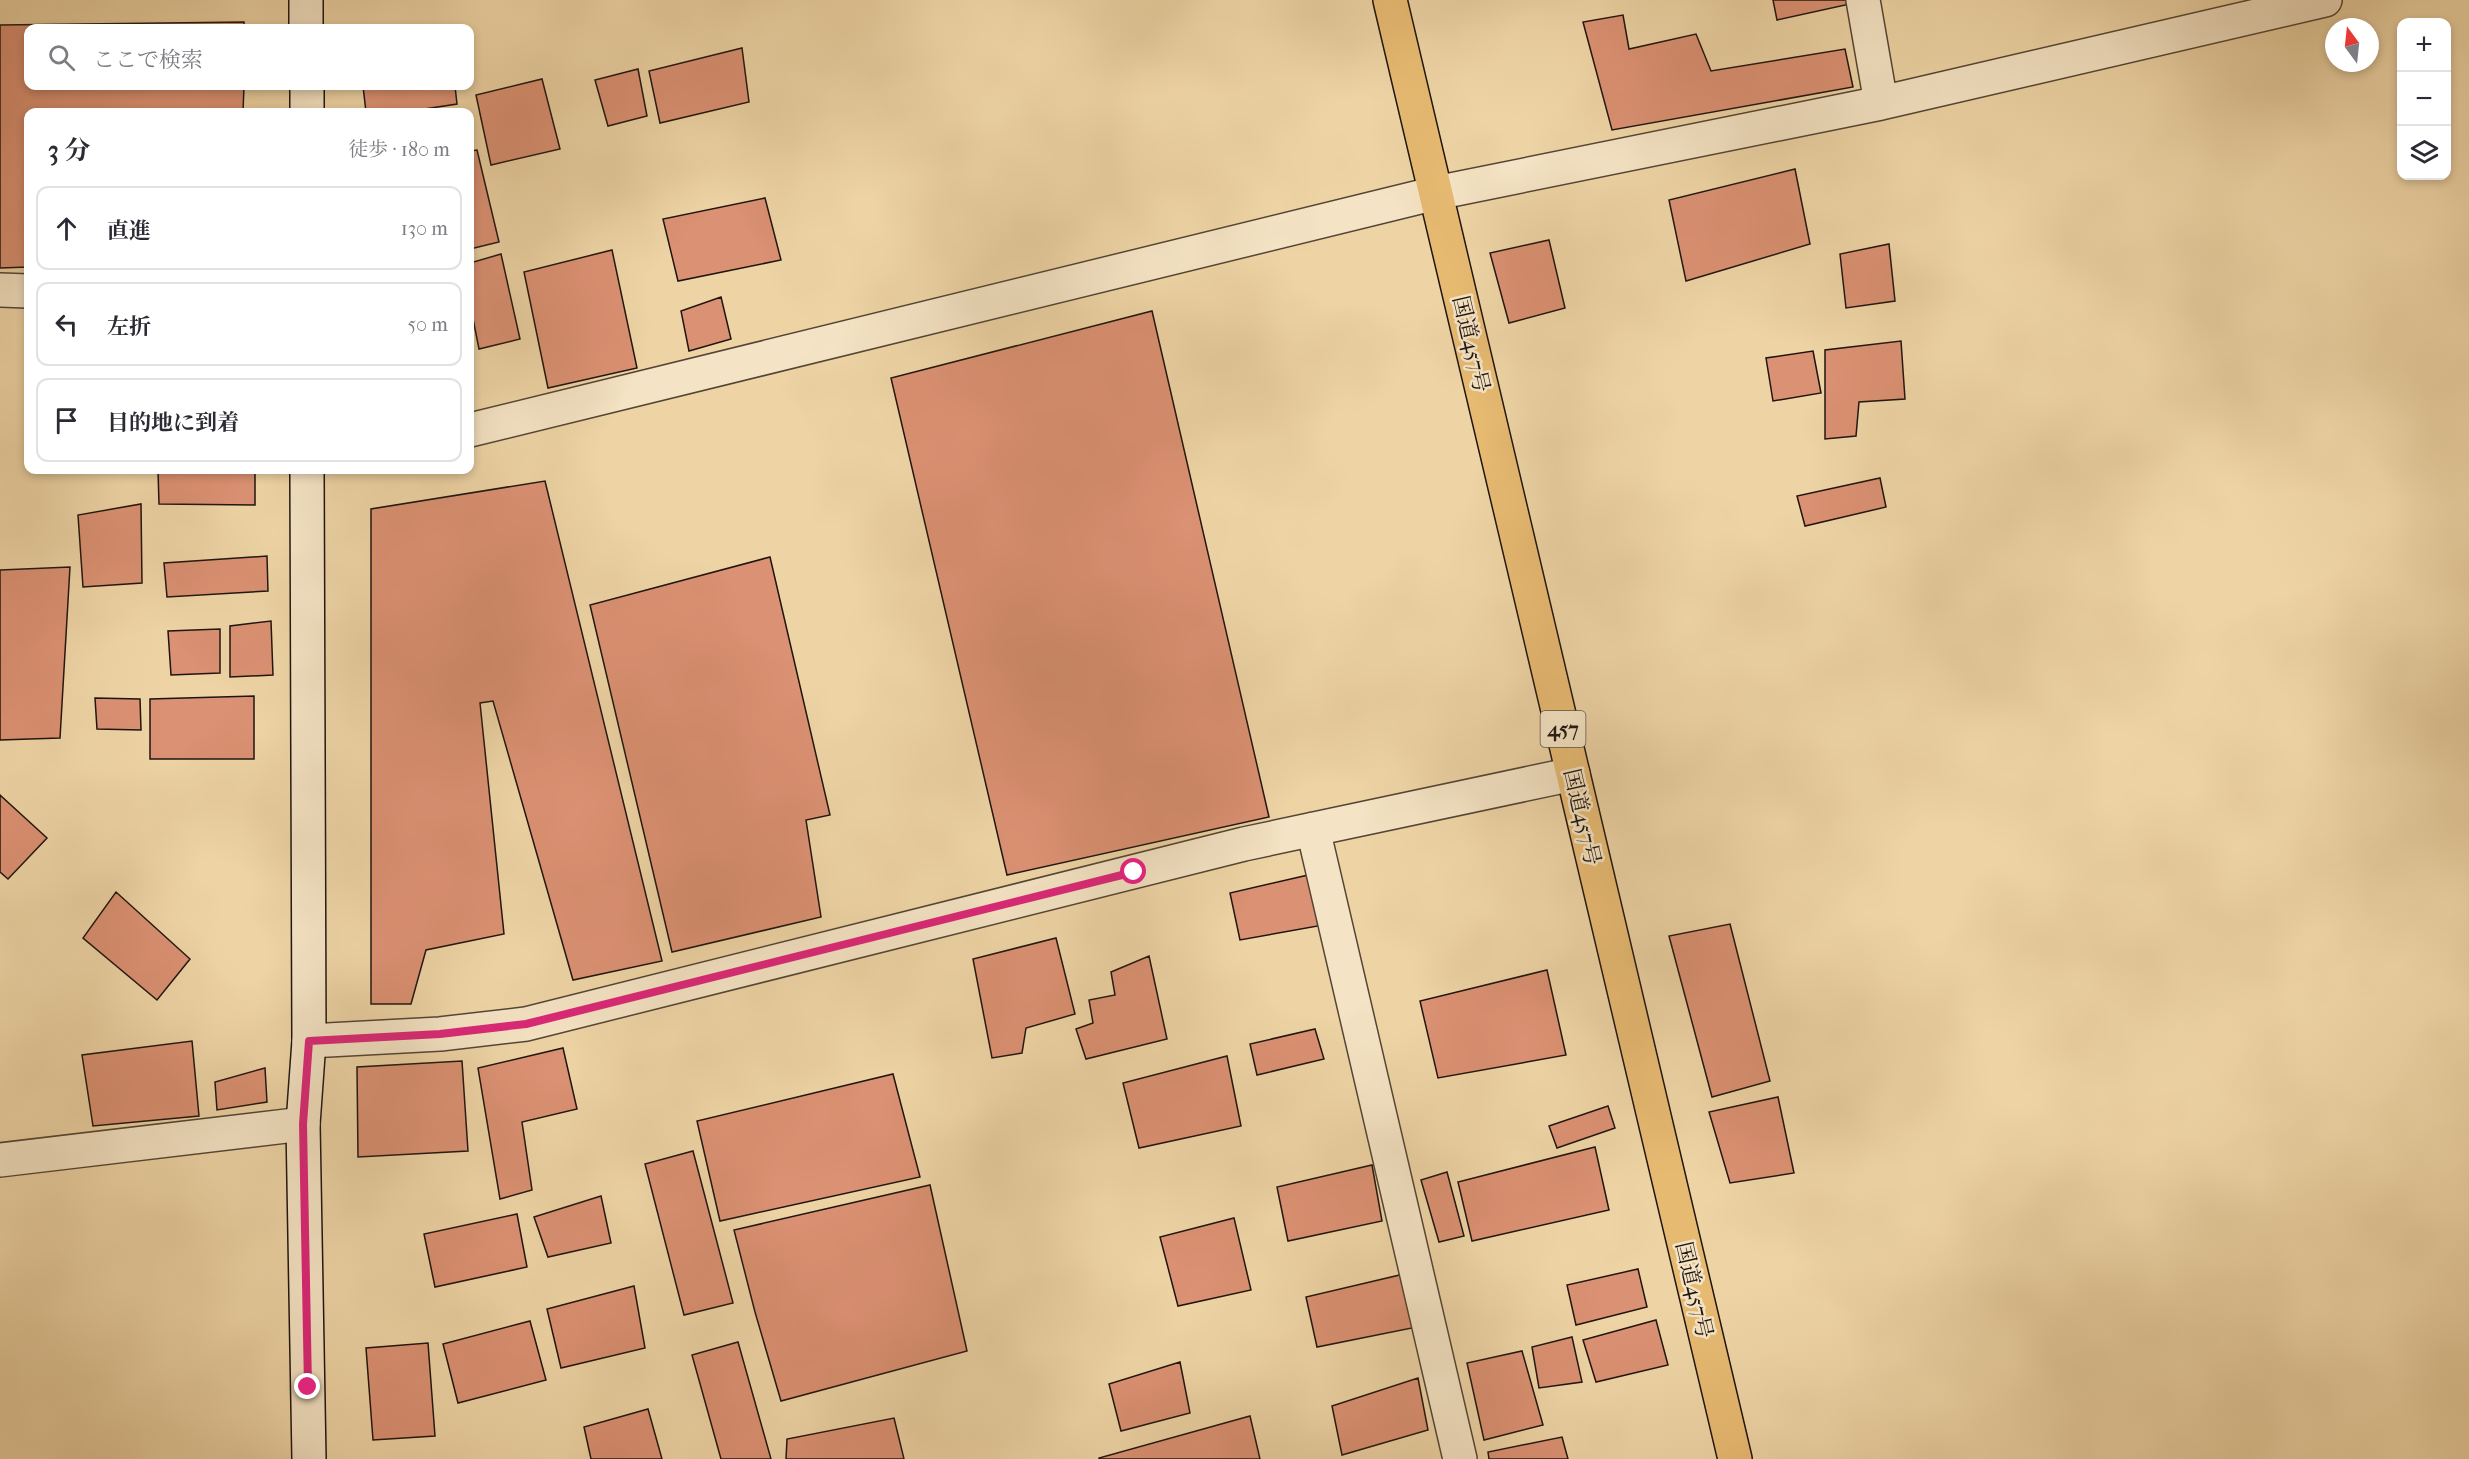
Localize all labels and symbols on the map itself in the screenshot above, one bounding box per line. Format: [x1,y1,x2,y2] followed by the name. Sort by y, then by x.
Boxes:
[2325,18,2379,72] north arrow
[1447,293,1495,395] street label: 国道457号
[1540,711,1586,747] road number: 457
[1558,766,1606,868] street label: 国道457号
[1120,858,1146,884] route start
[1670,1239,1718,1341] street label: 国道457号
[294,1373,320,1399] route end

